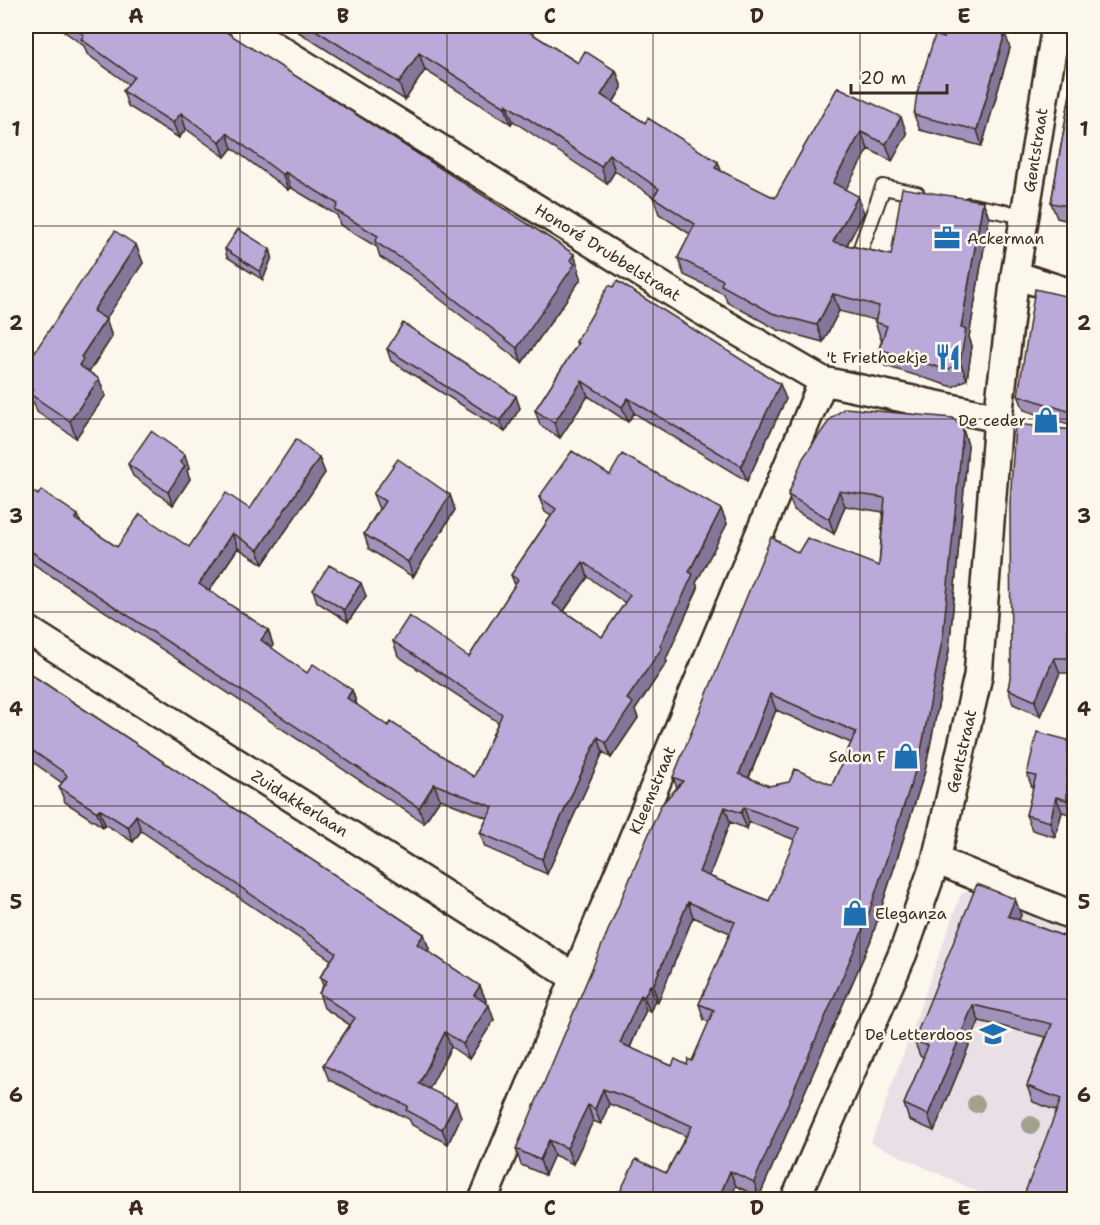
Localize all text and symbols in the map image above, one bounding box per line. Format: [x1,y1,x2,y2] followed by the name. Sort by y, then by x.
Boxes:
[128,3,144,29] text: A
[337,3,349,29] text: B
[544,3,556,29] text: C
[750,3,764,29] text: D
[957,3,971,29] text: E
[851,57,947,95] scale bar
[860,66,906,90] text: 20 m
[1018,106,1053,194] street label: Gentstraat
[11,116,21,142] text: 1
[1079,116,1089,142] text: 1
[531,199,685,306] street label: Honoré Drubbelstraat
[932,223,962,253] office icon: Ackerman
[967,228,1045,249] place label: Ackerman
[9,310,23,336] text: 2
[1077,310,1091,336] text: 2
[933,342,963,372] restaurant icon: 't Friethoekje
[826,347,928,368] place label: 't Friethoekje
[1031,405,1061,435] shop icon: De ceder
[958,410,1026,431] place label: De ceder
[9,503,23,529] text: 3
[1077,503,1091,529] text: 3
[9,696,23,722] text: 4
[1077,696,1091,722] text: 4
[942,707,981,795] street label: Gentstraat
[891,741,921,771] shop icon: Salon F
[624,743,680,837] street label: Kleemstraat
[829,746,886,767] place label: Salon F
[247,765,352,842] street label: Zuidakkerlaan
[10,889,22,915] text: 5
[1078,889,1090,915] text: 5
[840,898,870,928] shop icon: Eleganza
[875,903,947,924] place label: Eleganza
[978,1019,1008,1049] school or university icon: De Letterdoos
[865,1024,973,1045] place label: De Letterdoos
[9,1082,23,1108] text: 6
[1077,1082,1091,1108] text: 6
[128,1195,144,1221] text: A
[337,1195,349,1221] text: B
[544,1195,556,1221] text: C
[750,1195,764,1221] text: D
[957,1195,971,1221] text: E

